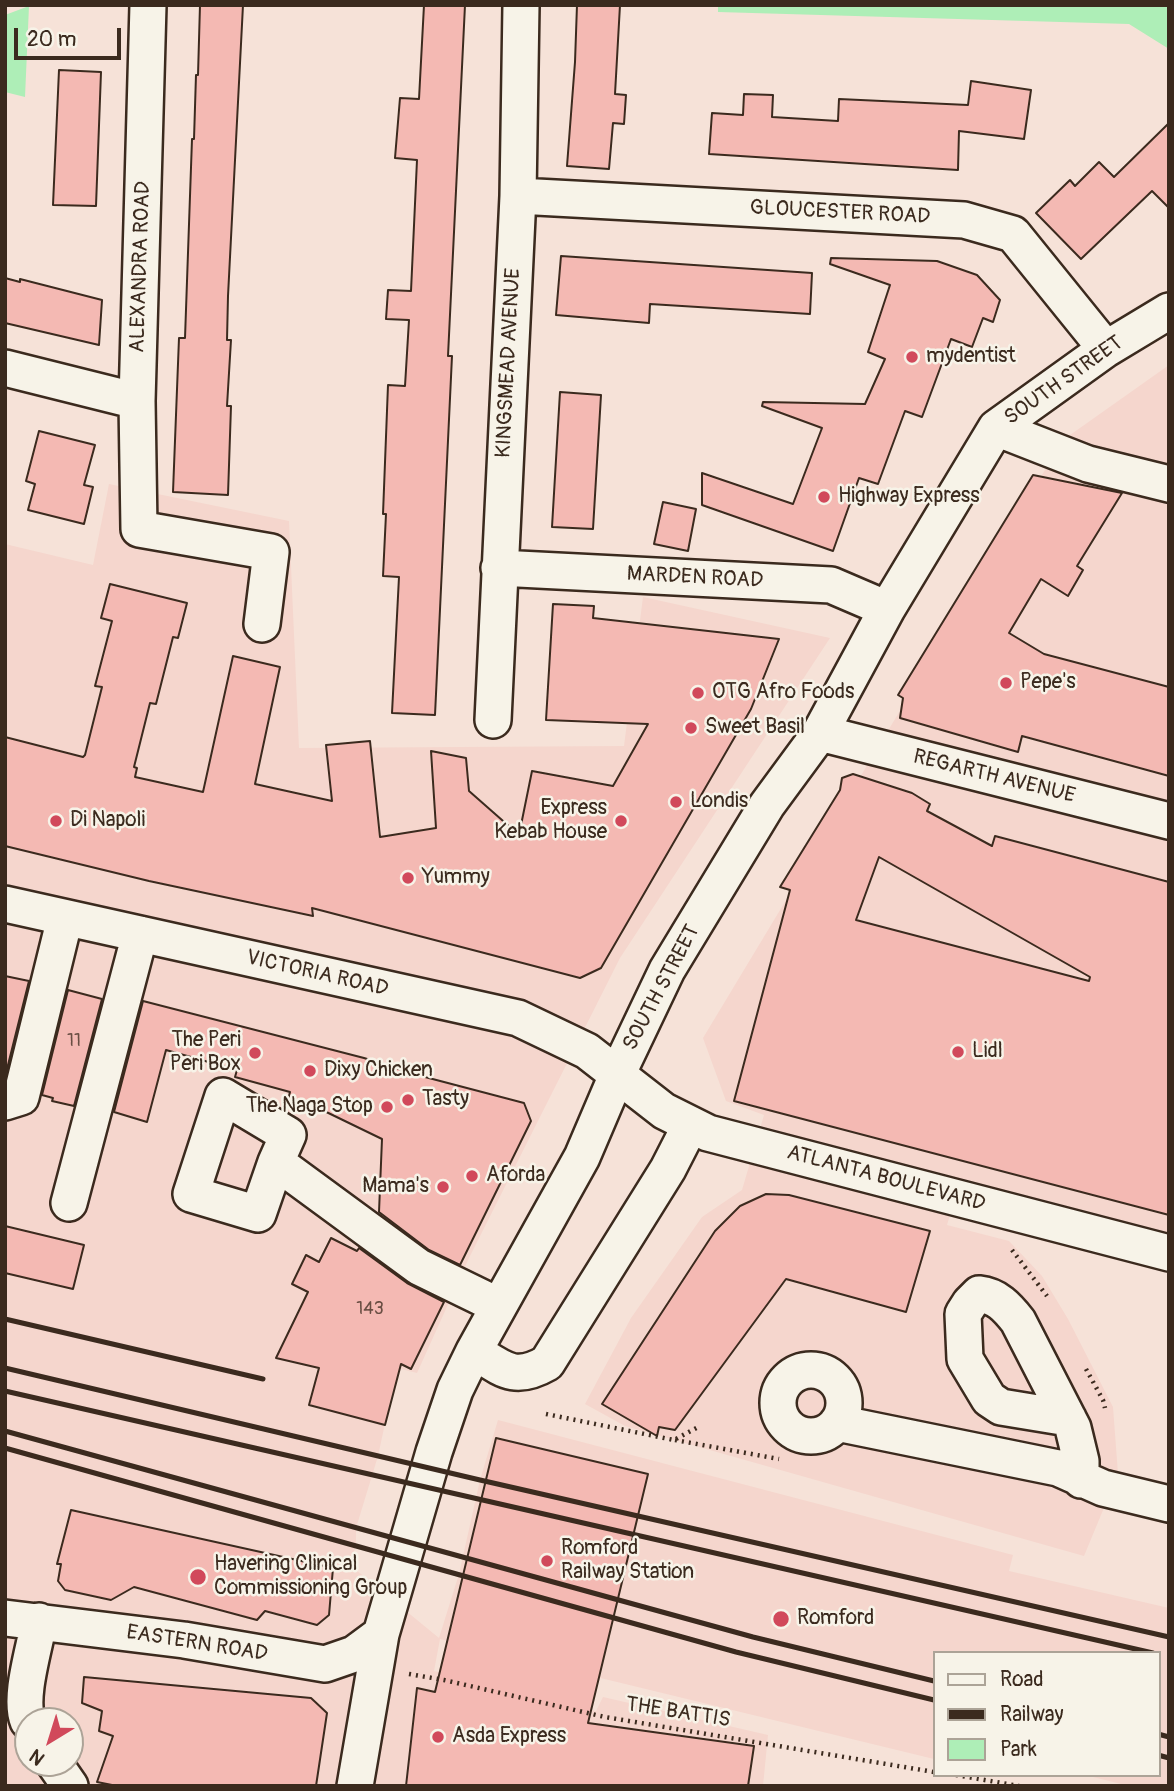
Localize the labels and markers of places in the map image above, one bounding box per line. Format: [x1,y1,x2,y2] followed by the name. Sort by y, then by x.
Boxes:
[926,344,1016,370] place label: mydentist
[904,349,920,365] marker: mydentist
[838,484,980,510] place label: Highway Express
[816,489,832,505] marker: Highway Express
[1020,670,1076,696] place label: Pepe's
[998,675,1014,691] marker: Pepe's
[712,680,854,706] place label: OTG Afro Foods
[690,685,706,701] marker: OTG Afro Foods
[705,715,805,741] place label: Sweet Basil
[683,720,699,736] marker: Sweet Basil
[690,789,748,815] place label: Londis
[668,794,684,810] marker: Londis
[494,796,607,846] place label: Express Kebab House
[70,808,145,834] place label: Di Napoli
[48,813,64,829] marker: Di Napoli
[613,813,629,829] marker: Express Kebab House
[422,865,490,891] place label: Yummy
[400,870,416,886] marker: Yummy
[170,1028,241,1078] place label: The Peri Peri Box
[972,1039,1003,1065] place label: Lidl
[950,1044,966,1060] marker: Lidl
[247,1045,263,1061] marker: The Peri Peri Box
[324,1058,433,1084] place label: Dixy Chicken
[302,1063,318,1079] marker: Dixy Chicken
[422,1087,469,1113] place label: Tasty
[400,1092,416,1108] marker: Tasty
[246,1094,373,1120] place label: The Naga Stop
[379,1099,395,1115] marker: The Naga Stop
[486,1163,545,1189] place label: Aforda
[464,1168,480,1184] marker: Aforda
[362,1174,429,1200] place label: Mama's
[435,1179,451,1195] marker: Mama's
[561,1536,694,1586] place label: Romford Railway Station
[214,1552,407,1602] place label: Havering Clinical Commissioning Group
[539,1553,555,1569] marker: Romford Railway Station
[188,1567,208,1587] marker: Havering Clinical Commissioning Group
[797,1606,874,1632] place label: Romford
[771,1609,791,1629] marker: Romford
[452,1724,566,1750] place label: Asda Express
[430,1729,446,1745] marker: Asda Express

